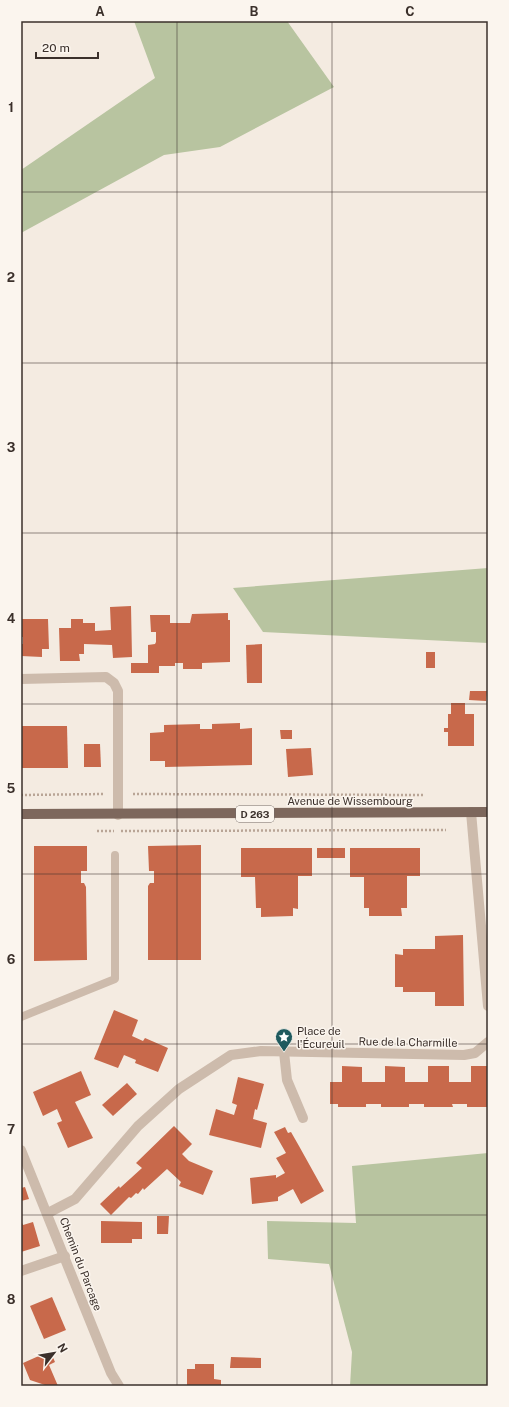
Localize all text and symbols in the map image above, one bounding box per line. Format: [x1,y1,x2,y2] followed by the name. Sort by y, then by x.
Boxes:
[95,4,105,19] text: A
[250,4,259,19] text: B
[405,4,415,19] text: C
[36,34,98,60] scale bar
[42,41,70,55] text: 20 m
[8,100,14,115] text: 1
[7,270,15,285] text: 2
[7,440,16,455] text: 3
[7,611,16,626] text: 4
[7,781,16,796] text: 5
[287,795,413,807] street label: Avenue de Wissembourg
[236,806,274,822] road number: D 263
[7,952,16,967] text: 6
[297,1025,345,1050] place label: Place de l'Écureuil
[274,1027,294,1052] place icon: Place de l'Écureuil
[358,1035,458,1049] street label: Rue de la Charmille
[7,1122,15,1137] text: 7
[58,1216,104,1312] street label: Chemin du Parcage
[7,1292,16,1307] text: 8
[34,1333,74,1373] north arrow
[55,1341,70,1355] text: N

